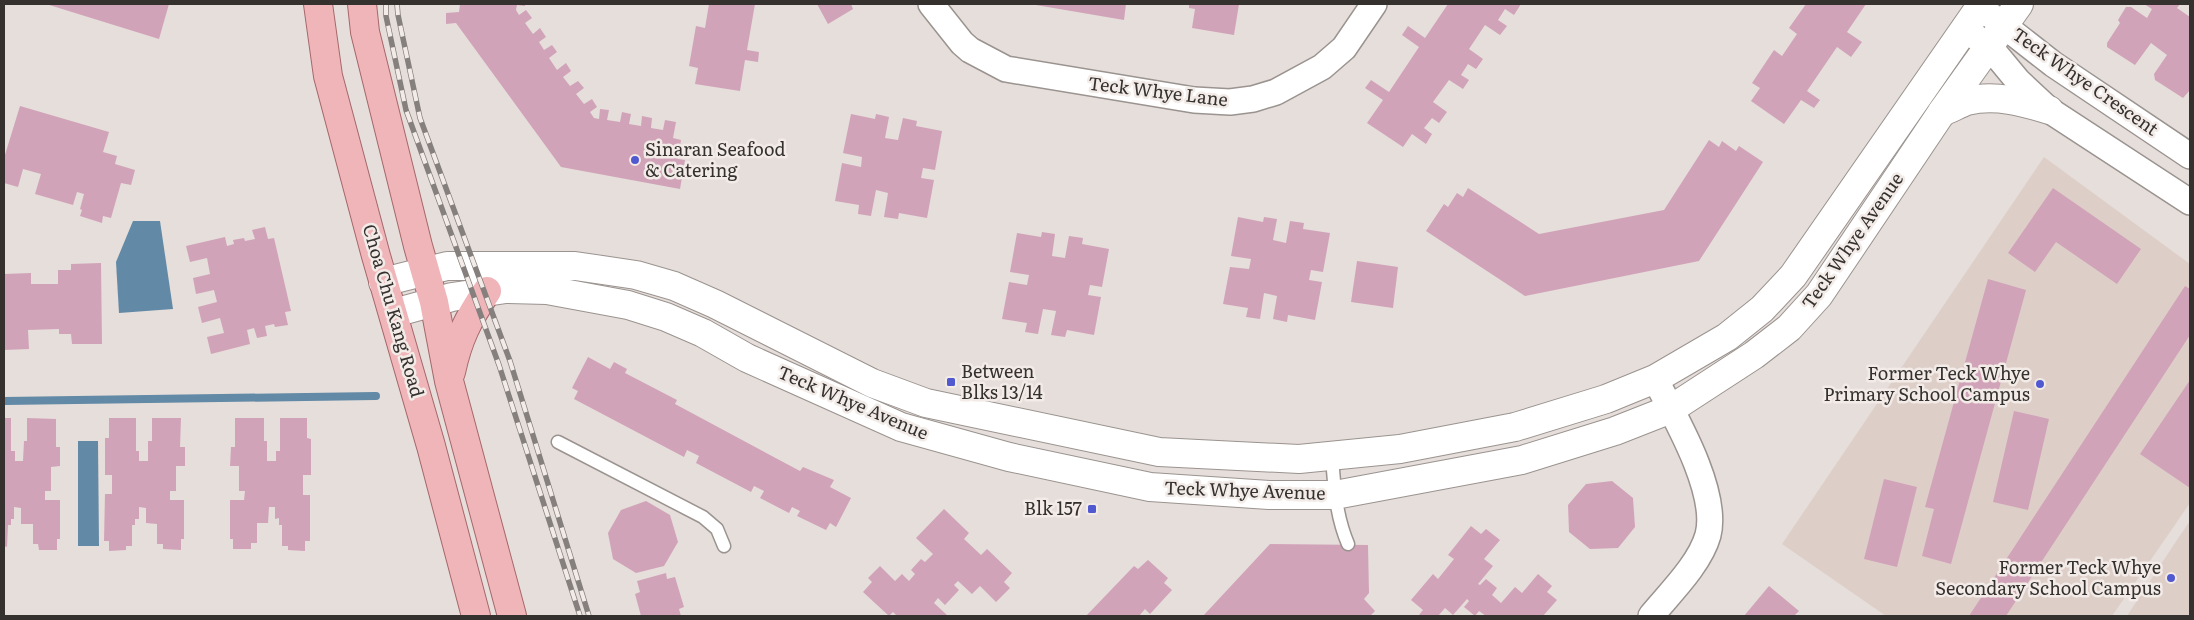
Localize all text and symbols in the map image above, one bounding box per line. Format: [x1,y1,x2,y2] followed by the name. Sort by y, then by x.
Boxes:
[2007,20,2165,142] street label: Teck Whye Crescent
[1087,69,1229,112] street label: Teck Whye Lane
[645,135,785,183] place label: Sinaran Seafood & Catering
[629,154,641,166] marker: Sinaran Seafood & Catering
[1794,166,1909,314] street label: Teck Whye Avenue
[357,221,432,400] street label: Choa Chu Kang Road
[961,357,1043,405] place label: Between Blks 13/14
[774,358,933,446] street label: Teck Whye Avenue
[1824,359,2030,407] place label: Former Teck Whye Primary School Campus
[945,376,957,388] marker: Between Blks 13/14
[2034,378,2046,390] marker: Former Teck Whye Primary School Campus
[1164,473,1326,506] street label: Teck Whye Avenue
[1024,494,1082,521] place label: Blk 157
[1086,503,1098,515] marker: Blk 157
[1935,553,2161,601] place label: Former Teck Whye Secondary School Campus
[2165,572,2177,584] marker: Former Teck Whye Secondary School Campus

